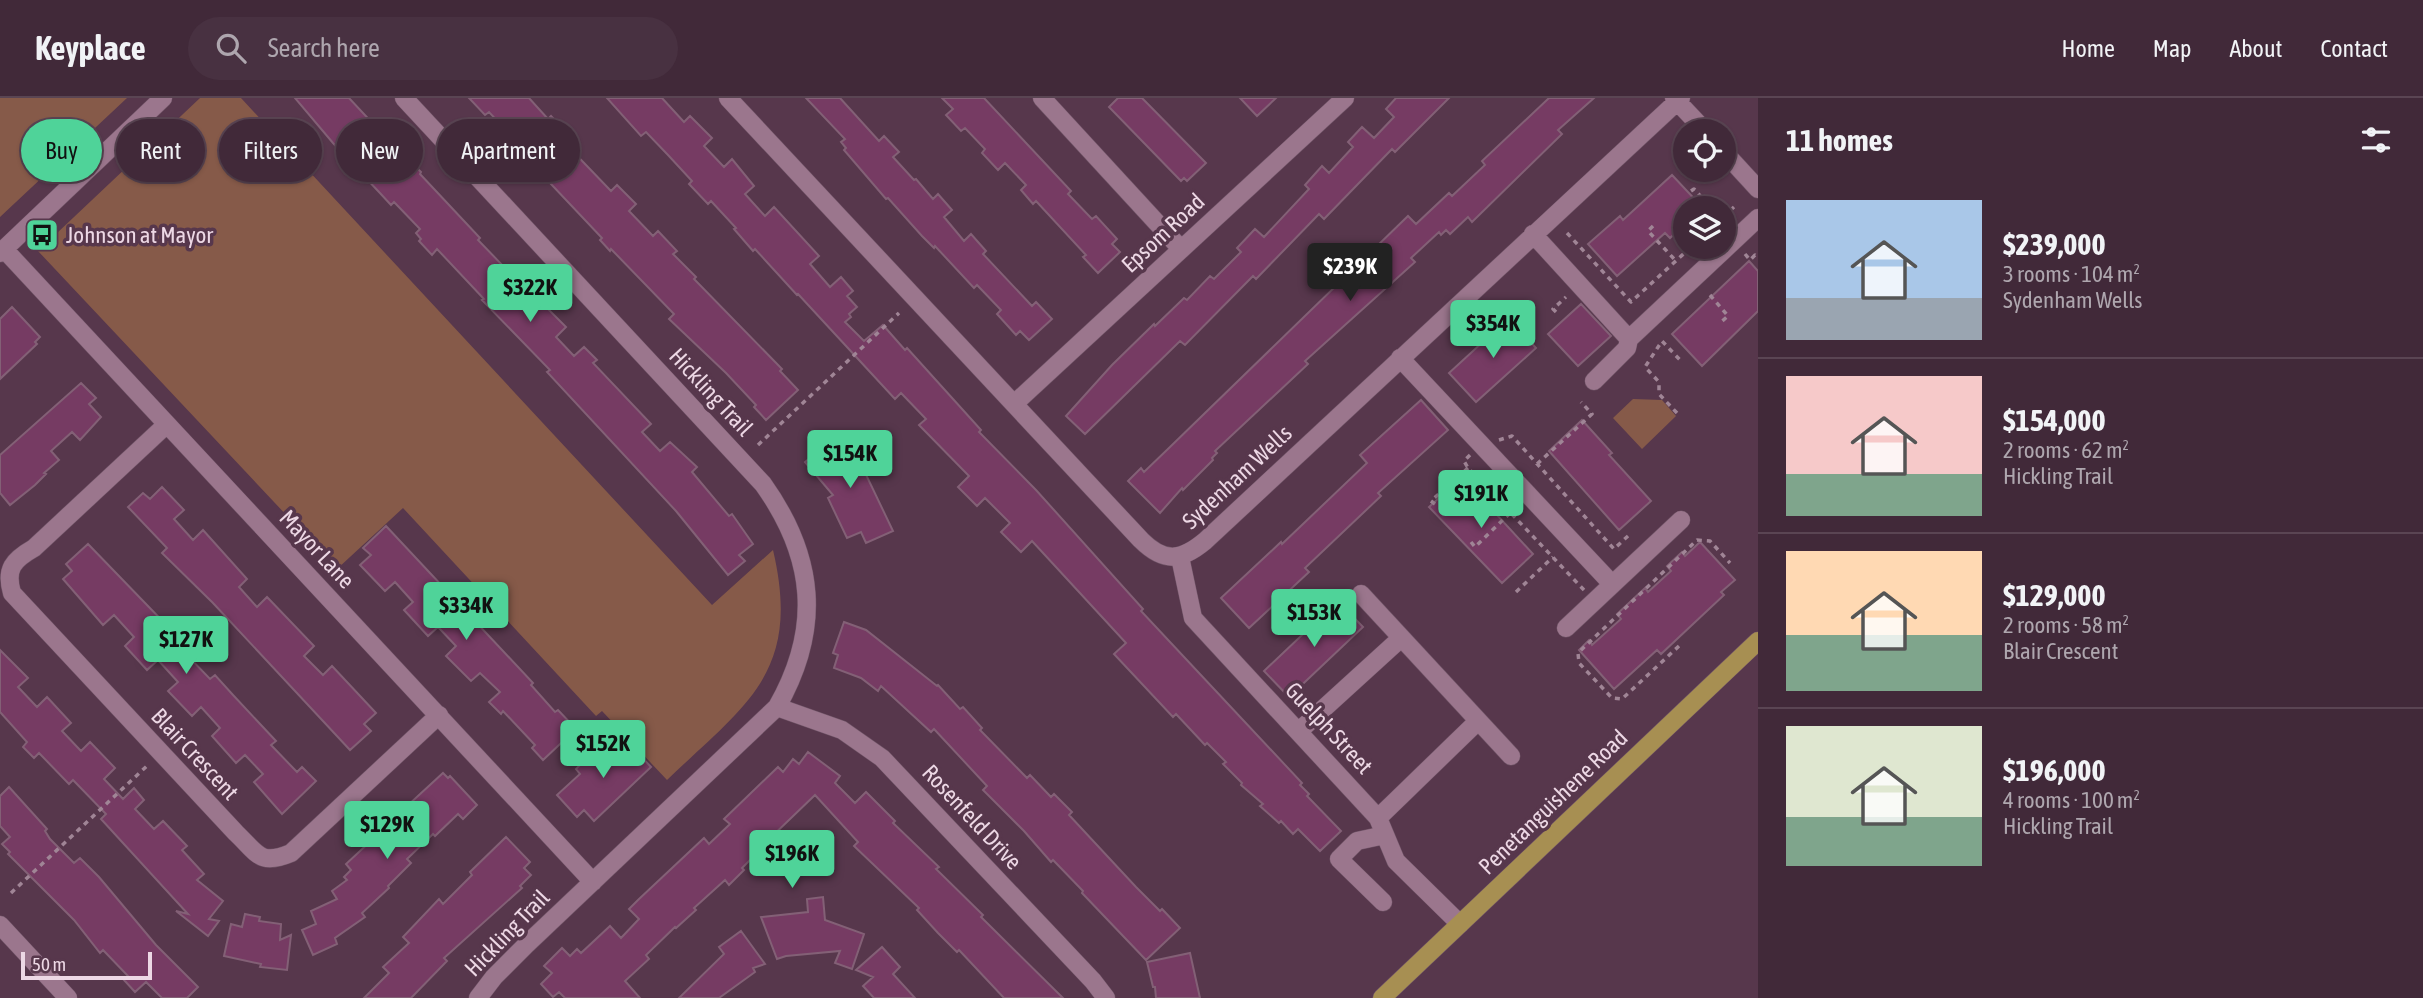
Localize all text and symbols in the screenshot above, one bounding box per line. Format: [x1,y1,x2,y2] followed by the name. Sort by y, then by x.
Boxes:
[188,17,678,80] search box
[35,29,146,67] text: Keyplace
[212,29,250,67] icon: search
[268,33,380,63] text: Search here
[2061,35,2115,62] text: Home
[2153,35,2191,62] text: Map
[2229,35,2282,62] text: About
[2320,35,2388,62] text: Contact
[21,119,102,182] chip: Buy
[116,119,205,182] chip: Rent
[219,119,322,182] chip: Filters
[336,119,423,182] chip: New
[437,119,580,182] chip: Apartment
[1673,119,1736,259] map controls
[1673,119,1736,182] button: locate
[2357,121,2395,159] icon: filters
[1786,123,1893,157] text: 11 homes
[1116,188,1210,278] street label: Epsom Road
[1673,196,1736,259] button: layers
[23,216,61,254] bus stop icon: Johnson at Mayor
[66,222,214,248] place label: Johnson at Mayor
[2003,227,2106,261] text: $239,000
[1842,228,1926,312] icon: home
[1301,244,1399,303] pin: $239K
[1323,253,1377,279] text: $239K
[2003,261,2140,287] text: 3 rooms · 104 m²
[481,264,579,324] pin: $322K
[503,274,557,300] text: $322K
[2003,287,2142,313] text: Sydenham Wells
[1444,300,1542,360] pin: $354K
[1466,310,1520,336] text: $354K
[664,343,758,441] street label: Hickling Trail
[2003,403,2106,437] text: $154,000
[1842,404,1926,488] icon: home
[1177,420,1297,534] street label: Sydenham Wells
[801,430,899,490] pin: $154K
[2003,437,2129,463] text: 2 rooms · 62 m²
[823,440,877,466] text: $154K
[2003,463,2113,489] text: Hickling Trail
[1432,470,1530,530] pin: $191K
[1454,480,1508,506] text: $191K
[274,505,360,593] street label: Mayor Lane
[2003,578,2106,612] text: $129,000
[1842,579,1926,663] icon: home
[417,582,515,642] pin: $334K
[1265,589,1363,649] pin: $153K
[439,592,493,618] text: $334K
[1287,599,1341,625] text: $153K
[2003,612,2129,638] text: 2 rooms · 58 m²
[137,616,235,676] pin: $127K
[159,626,213,652] text: $127K
[2003,638,2118,664] text: Blair Crescent
[1280,677,1378,779] street label: Guelph Street
[146,703,244,805] street label: Blair Crescent
[554,720,652,780] pin: $152K
[1473,724,1633,880] street label: Penetanguishene Road
[576,730,630,756] text: $152K
[2003,753,2106,787] text: $196,000
[1842,754,1926,838] icon: home
[917,759,1027,875] street label: Rosenfeld Drive
[2003,787,2140,813] text: 4 rooms · 100 m²
[338,802,436,861] pin: $129K
[360,811,414,837] text: $129K
[2003,813,2113,839] text: Hickling Trail
[743,830,841,890] pin: $196K
[765,840,819,866] text: $196K
[459,884,555,982] street label: Hickling Trail
[21,949,152,981] scale bar
[32,953,66,975] text: 50 m

